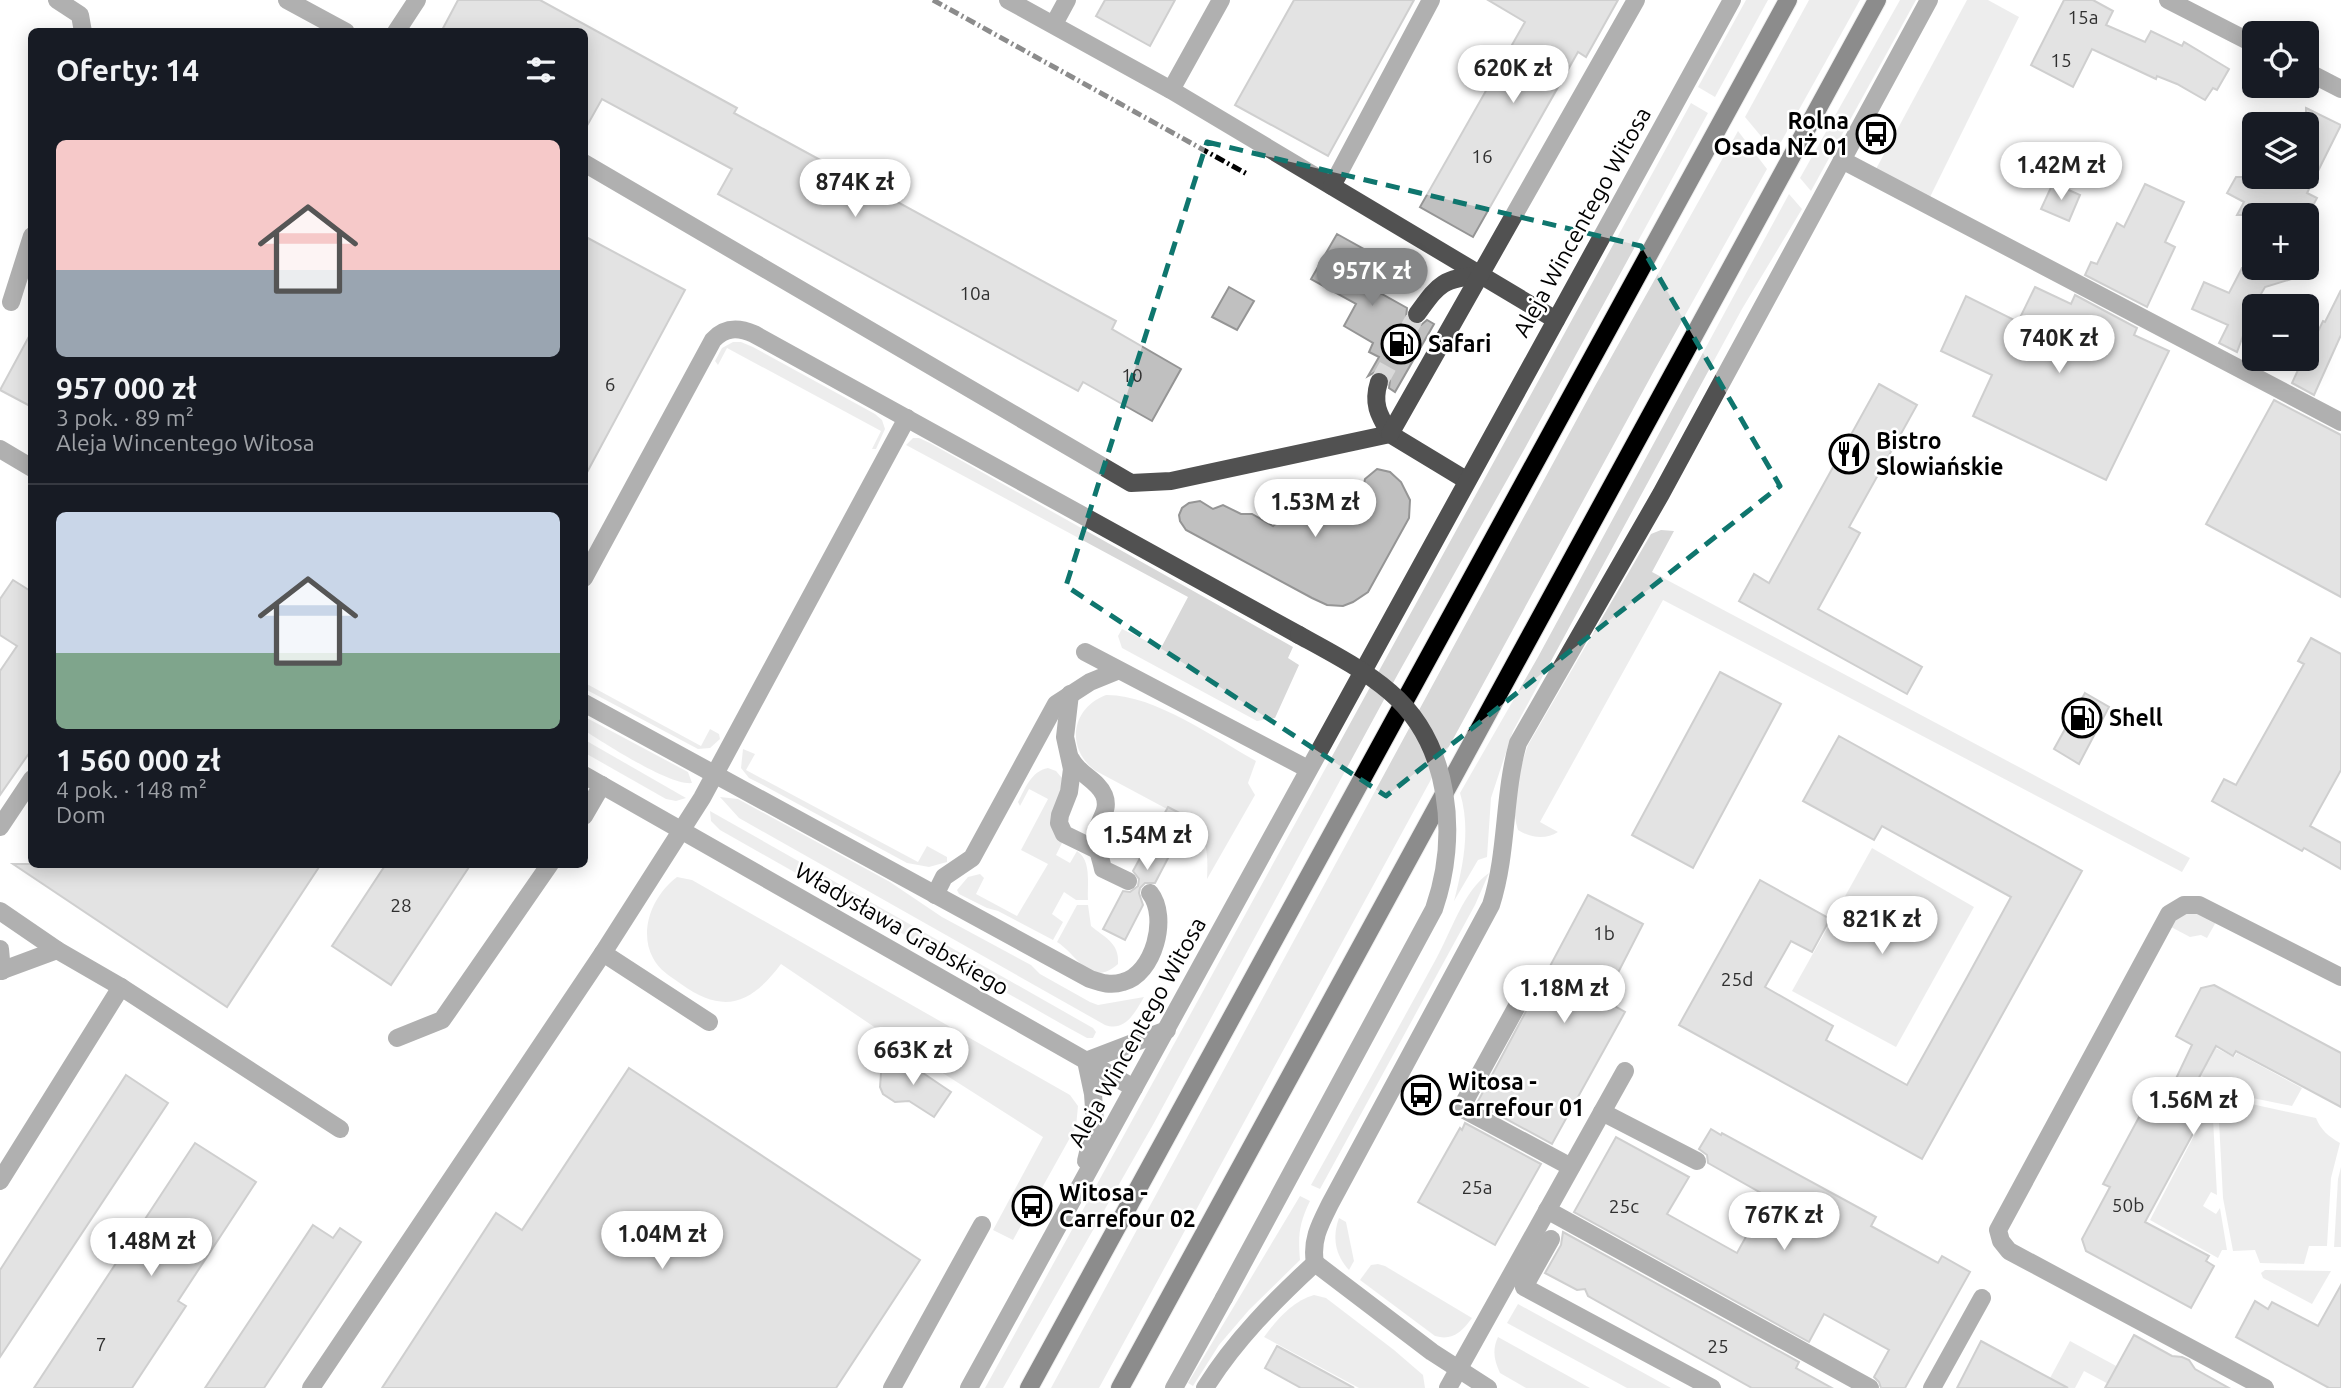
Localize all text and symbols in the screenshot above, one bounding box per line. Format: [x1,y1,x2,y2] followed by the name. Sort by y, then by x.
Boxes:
[2067,6,2099,28] house number: 15a
[2242,21,2319,371] map controls
[2242,21,2319,98] button: locate
[1448,46,1578,105] pin: 620K zł
[2050,49,2072,71] house number: 15
[522,51,560,89] icon: filters
[56,53,199,87] text: Oferty: 14
[1474,55,1552,80] text: 620K zł
[1508,103,1655,341] street label: Aleja Wincentego Witosa
[1714,108,1849,159] place label: Rolna Osada NŻ 01
[2242,112,2319,189] button: layers
[1855,113,1897,155] bus stop icon: Rolna Osada NŻ 01
[1989,142,2133,202] pin: 1.42M zł
[1471,145,1493,167] house number: 16
[2016,152,2106,177] text: 1.42M zł
[790,160,920,219] pin: 874K zł
[816,169,894,194] text: 874K zł
[245,186,371,312] icon: home
[2242,203,2319,280] button: +
[1307,248,1437,308] pin: 957K zł
[1333,258,1411,283] text: 957K zł
[959,282,991,304] house number: 10a
[2242,294,2319,371] button: −
[1994,316,2124,375] pin: 740K zł
[1380,323,1422,365] fuel station icon: Safari
[2020,325,2098,350] text: 740K zł
[1428,331,1491,356] place label: Safari
[1121,364,1143,386] house number: 10
[56,371,197,405] text: 957 000 zł
[605,373,615,395] house number: 6
[56,405,194,430] text: 3 pok. · 89 m²
[1876,428,2003,479] place label: Bistro Slowiańskie
[56,430,314,455] text: Aleja Wincentego Witosa
[1828,433,1870,475] restaurant icon: Bistro Slowiańskie
[1243,480,1387,539] pin: 1.53M zł
[1270,489,1360,514] text: 1.53M zł
[245,558,371,684] icon: home
[2061,697,2103,739] fuel station icon: Shell
[2109,705,2163,730] place label: Shell
[56,743,221,777] text: 1 560 000 zł
[56,777,207,802] text: 4 pok. · 148 m²
[56,802,106,827] text: Dom
[1075,812,1219,872] pin: 1.54M zł
[1102,822,1192,847] text: 1.54M zł
[791,857,1013,1000] street label: Władysława Grabskiego
[390,894,412,916] house number: 28
[1817,897,1947,956] pin: 821K zł
[1843,906,1921,931] text: 821K zł
[1063,913,1210,1151] street label: Aleja Wincentego Witosa
[1593,922,1615,944] house number: 1b
[1492,965,1636,1025] pin: 1.18M zł
[1721,968,1753,990] house number: 25d
[1519,975,1609,1000] text: 1.18M zł
[848,1028,978,1087] pin: 663K zł
[874,1037,952,1062] text: 663K zł
[1448,1069,1585,1120] place label: Witosa - Carrefour 01
[1400,1074,1442,1116] bus stop icon: Witosa - Carrefour 01
[2121,1078,2265,1137] pin: 1.56M zł
[2148,1087,2238,1112] text: 1.56M zł
[1461,1176,1493,1198] house number: 25a
[1059,1180,1196,1231] place label: Witosa - Carrefour 02
[1011,1185,1053,1227] bus stop icon: Witosa - Carrefour 02
[1719,1192,1849,1252] pin: 767K zł
[2112,1194,2144,1216] house number: 50b
[1609,1195,1639,1217] house number: 25c
[1745,1202,1823,1227] text: 767K zł
[590,1212,734,1271] pin: 1.04M zł
[79,1218,223,1278] pin: 1.48M zł
[617,1221,707,1246] text: 1.04M zł
[106,1228,196,1253] text: 1.48M zł
[96,1333,106,1355] house number: 7
[1707,1335,1729,1357] house number: 25

